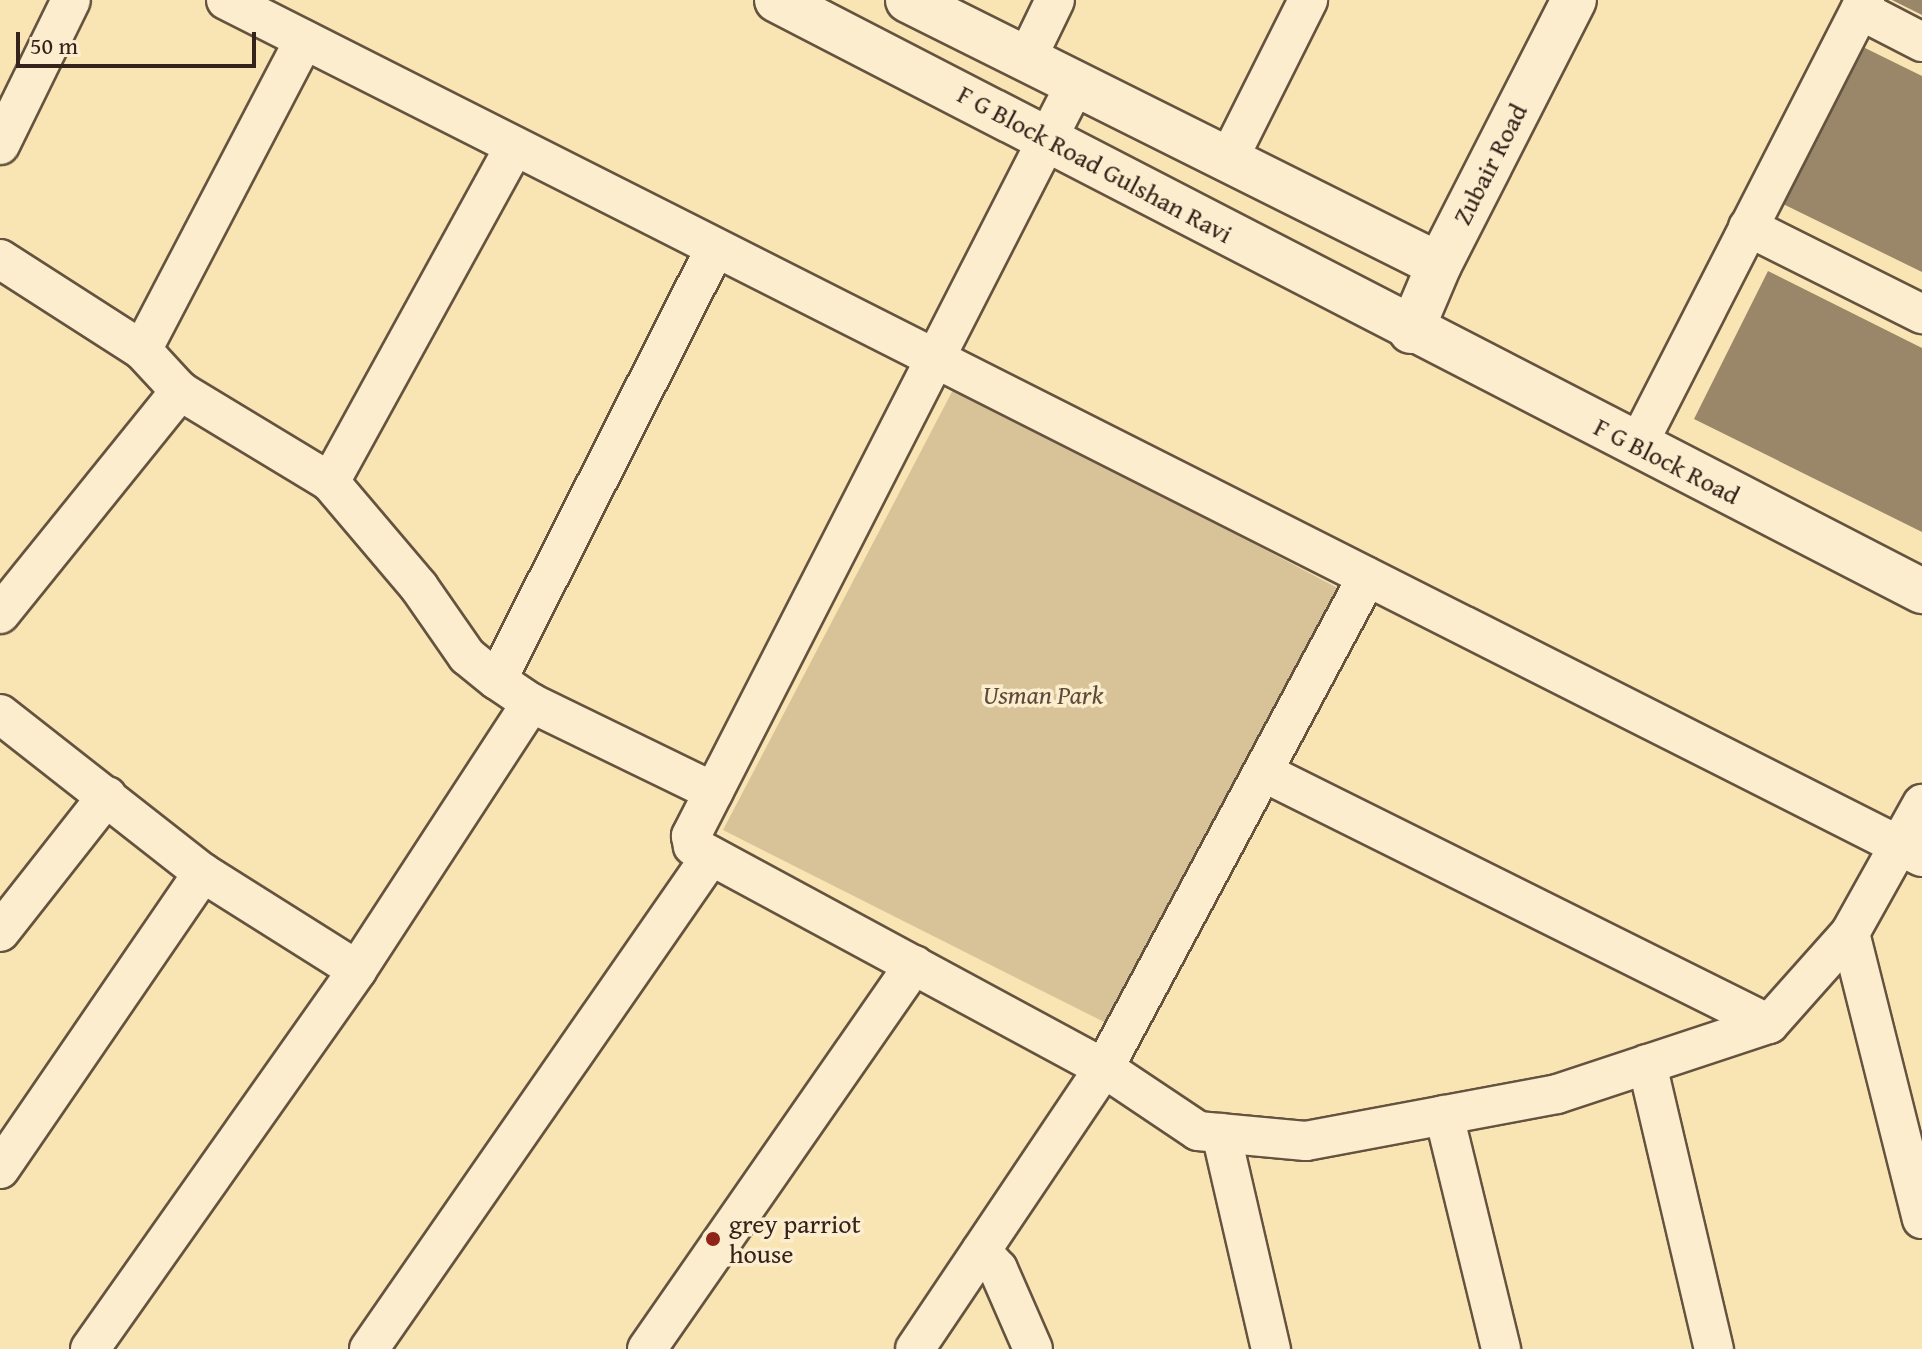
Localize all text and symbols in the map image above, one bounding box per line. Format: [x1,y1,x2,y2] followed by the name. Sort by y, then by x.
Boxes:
[20,16,260,66] scale bar
[30,28,78,63] text: 50 m
[952,78,1238,250] street label: F G Block Road Gulshan Ravi
[1446,98,1534,230] street label: Zubair Road
[1589,411,1745,511] street label: F G Block Road
[983,679,1103,711] park label: Usman Park
[729,1208,861,1270] place label: grey parriot house
[704,1230,722,1248] marker: grey parriot house

